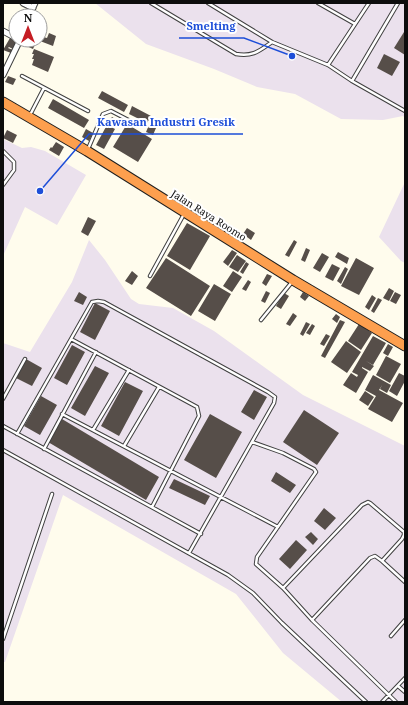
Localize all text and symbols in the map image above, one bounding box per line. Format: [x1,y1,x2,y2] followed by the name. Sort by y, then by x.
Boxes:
[8,8,48,48] north arrow
[24,10,33,25] text: N
[179,15,244,38] callout: Smelting
[186,18,236,33] text: Smelting
[89,111,243,134] callout: Kawasan Industri Gresik
[97,114,235,129] text: Kawasan Industri Gresik
[168,186,249,244] street label: Jalan Raya Roomo

